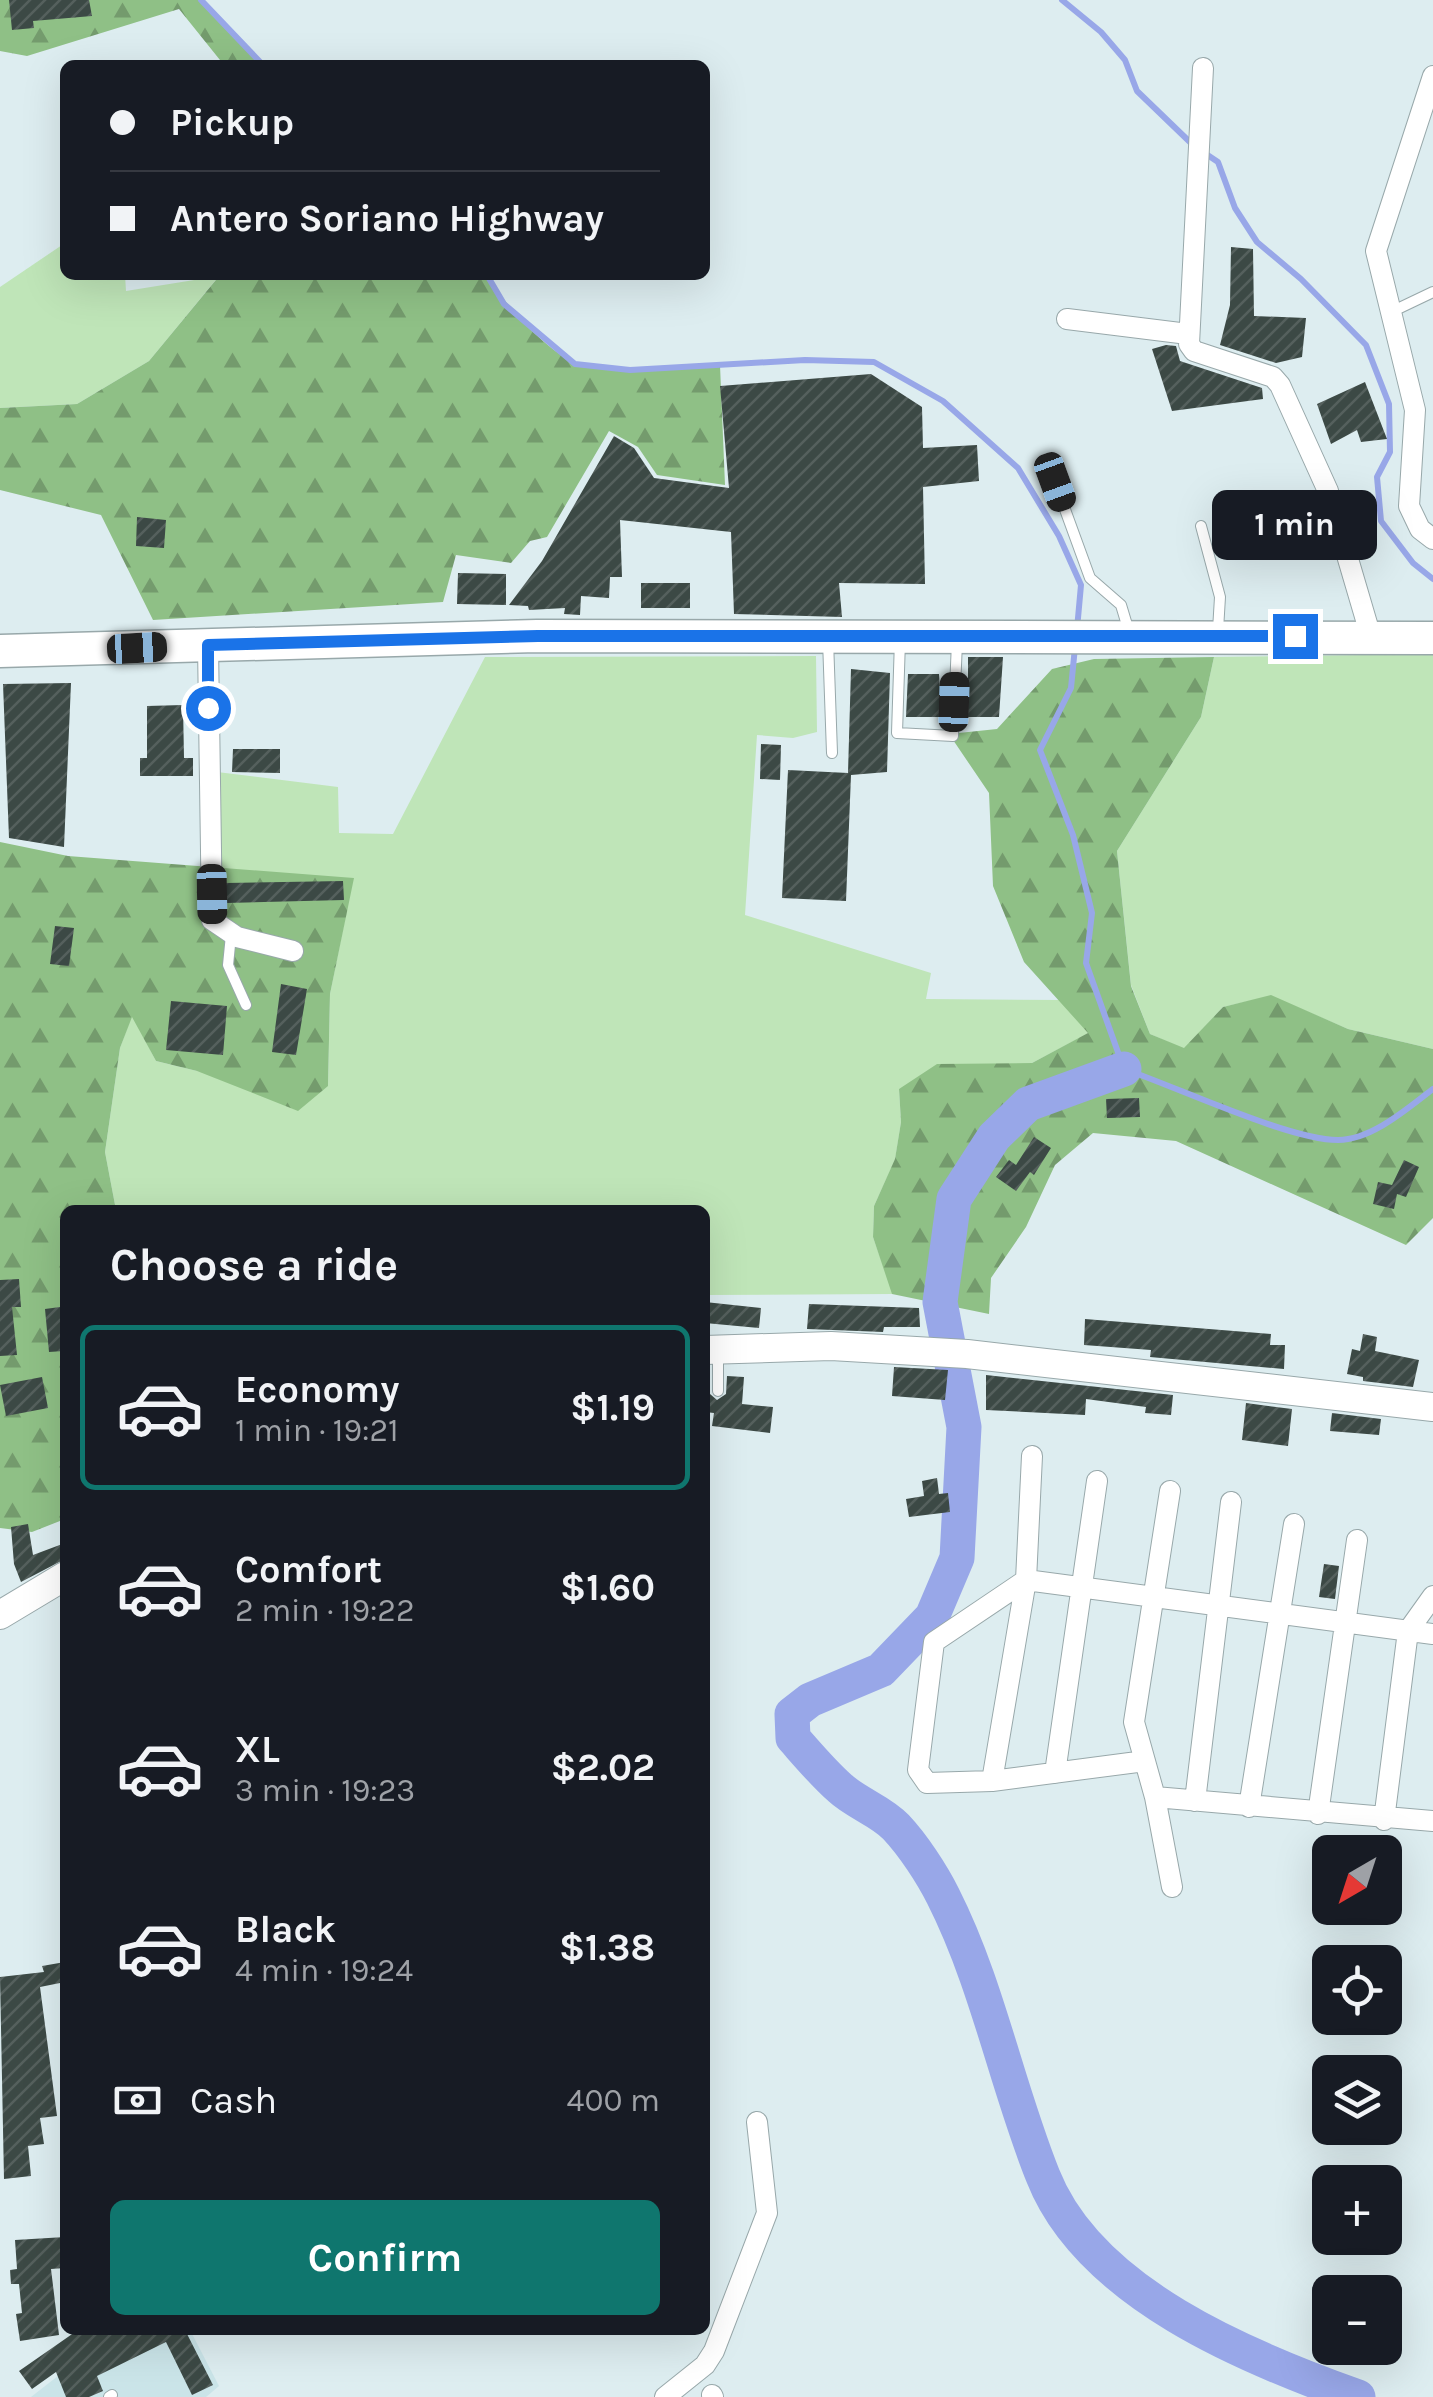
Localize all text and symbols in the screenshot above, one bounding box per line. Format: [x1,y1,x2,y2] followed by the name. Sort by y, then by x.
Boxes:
[170,100,294,145] text: Pickup
[170,196,604,241] text: Antero Soriano Highway
[1031,449,1079,515] car
[1212,491,1378,561] callout: 1 min
[1254,506,1335,543] text: 1 min
[1273,614,1318,659] route end
[106,631,168,665] car
[938,671,970,733] car
[186,686,231,731] route start
[196,864,228,924] car
[110,1239,398,1291] text: Choose a ride
[115,1363,205,1453] icon: car
[235,1367,399,1412] text: Economy
[570,1385,655,1430] text: $1.19
[235,1412,399,1449] text: 1 min · 19:21
[115,1543,205,1633] icon: car
[235,1547,382,1592] text: Comfort
[560,1565,655,1610] text: $1.60
[235,1592,414,1629] text: 2 min · 19:22
[115,1723,205,1813] icon: car
[235,1727,280,1772] text: XL
[551,1745,655,1790] text: $2.02
[235,1772,415,1809] text: 3 min · 19:23
[1312,1835,1402,1925] north arrow
[1312,1835,1402,2365] map controls
[115,1903,205,1993] icon: car
[235,1907,336,1952] text: Black
[559,1925,655,1970] text: $1.38
[1312,1945,1402,2035] button: locate
[235,1952,413,1989] text: 4 min · 19:24
[1312,2055,1402,2145] button: layers
[110,2073,165,2128] icon: cash
[190,2078,277,2123] text: Cash
[567,2082,660,2119] text: 400 m
[1312,2165,1402,2255] button: +
[110,2200,660,2315] button: Confirm
[1312,2275,1402,2365] button: −

